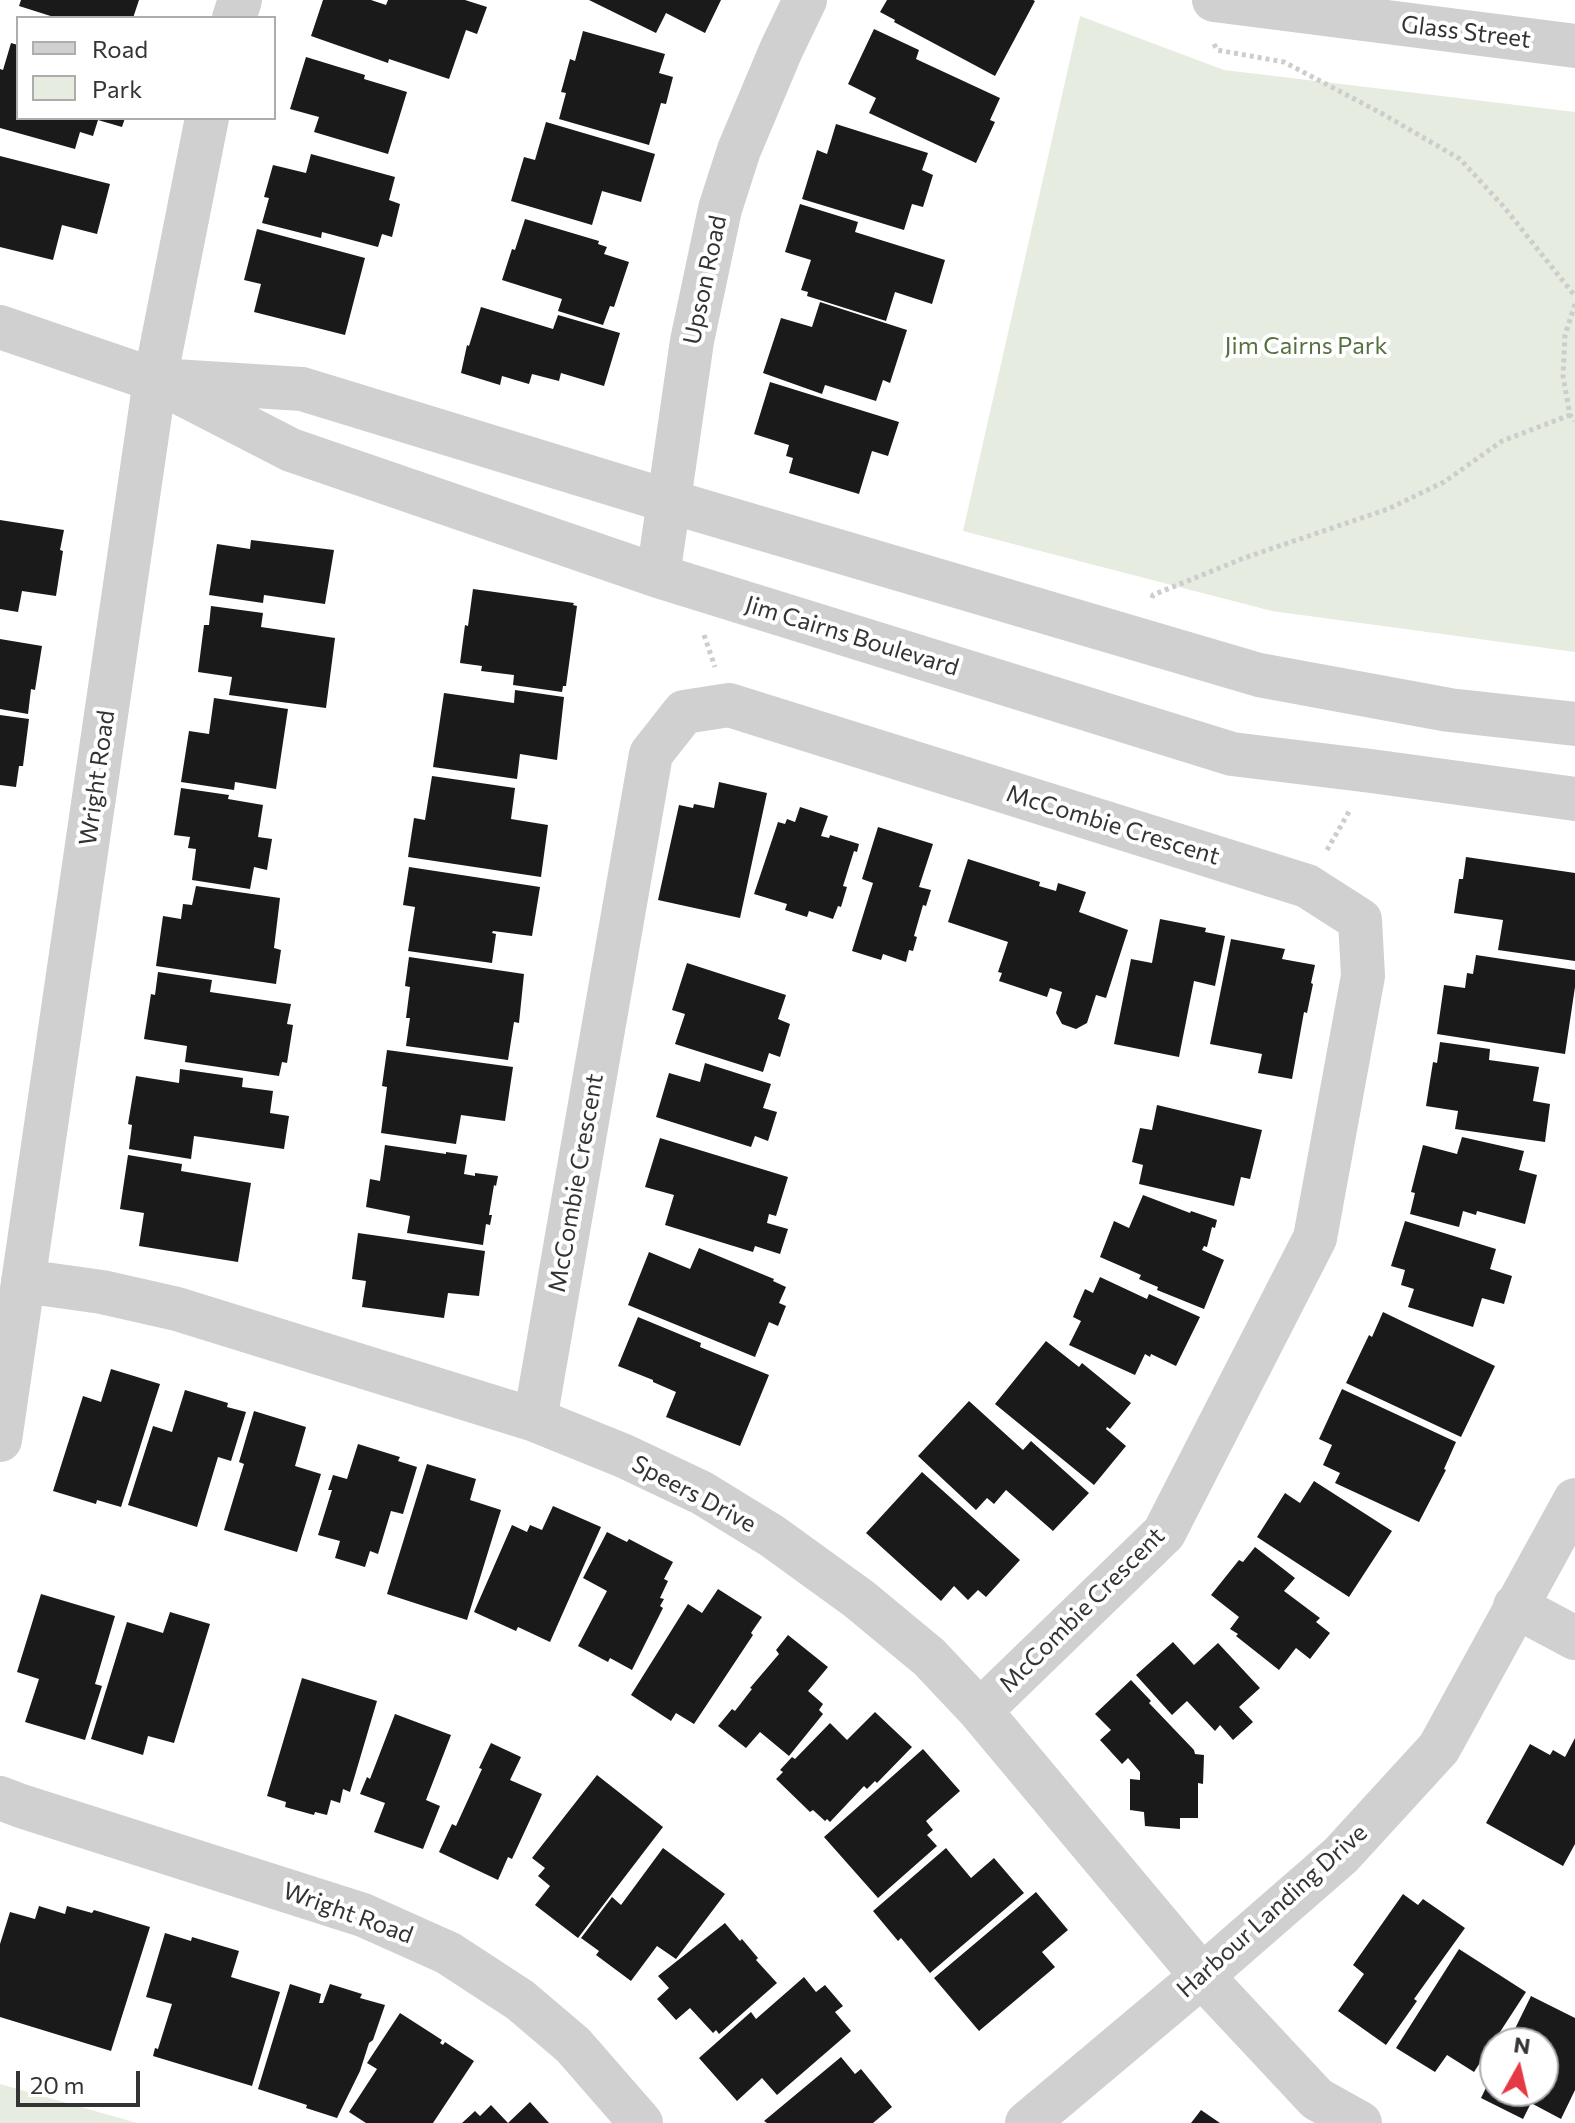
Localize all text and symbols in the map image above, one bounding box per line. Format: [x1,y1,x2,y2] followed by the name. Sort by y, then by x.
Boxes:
[1399,10,1533,54] street label: Glass Street
[16,16,276,120] legend
[92,34,148,63] text: Road
[92,74,142,103] text: Park
[677,213,733,347] street label: Upson Road
[1225,332,1387,360] park label: Jim Cairns Park
[742,590,962,682] street label: Jim Cairns Boulevard
[73,709,121,847] street label: Wright Road
[1003,779,1223,871] street label: McCombie Crescent
[543,1071,609,1295] street label: McCombie Crescent
[627,1449,761,1539] street label: Speers Drive
[994,1522,1170,1698] street label: McCombie Crescent
[1171,1818,1373,2004] street label: Harbour Landing Drive
[279,1876,417,1950] street label: Wright Road
[1479,2027,1559,2107] north arrow
[1512,2030,1532,2059] text: N
[20,2055,144,2105] scale bar
[30,2070,84,2099] text: 20 m

